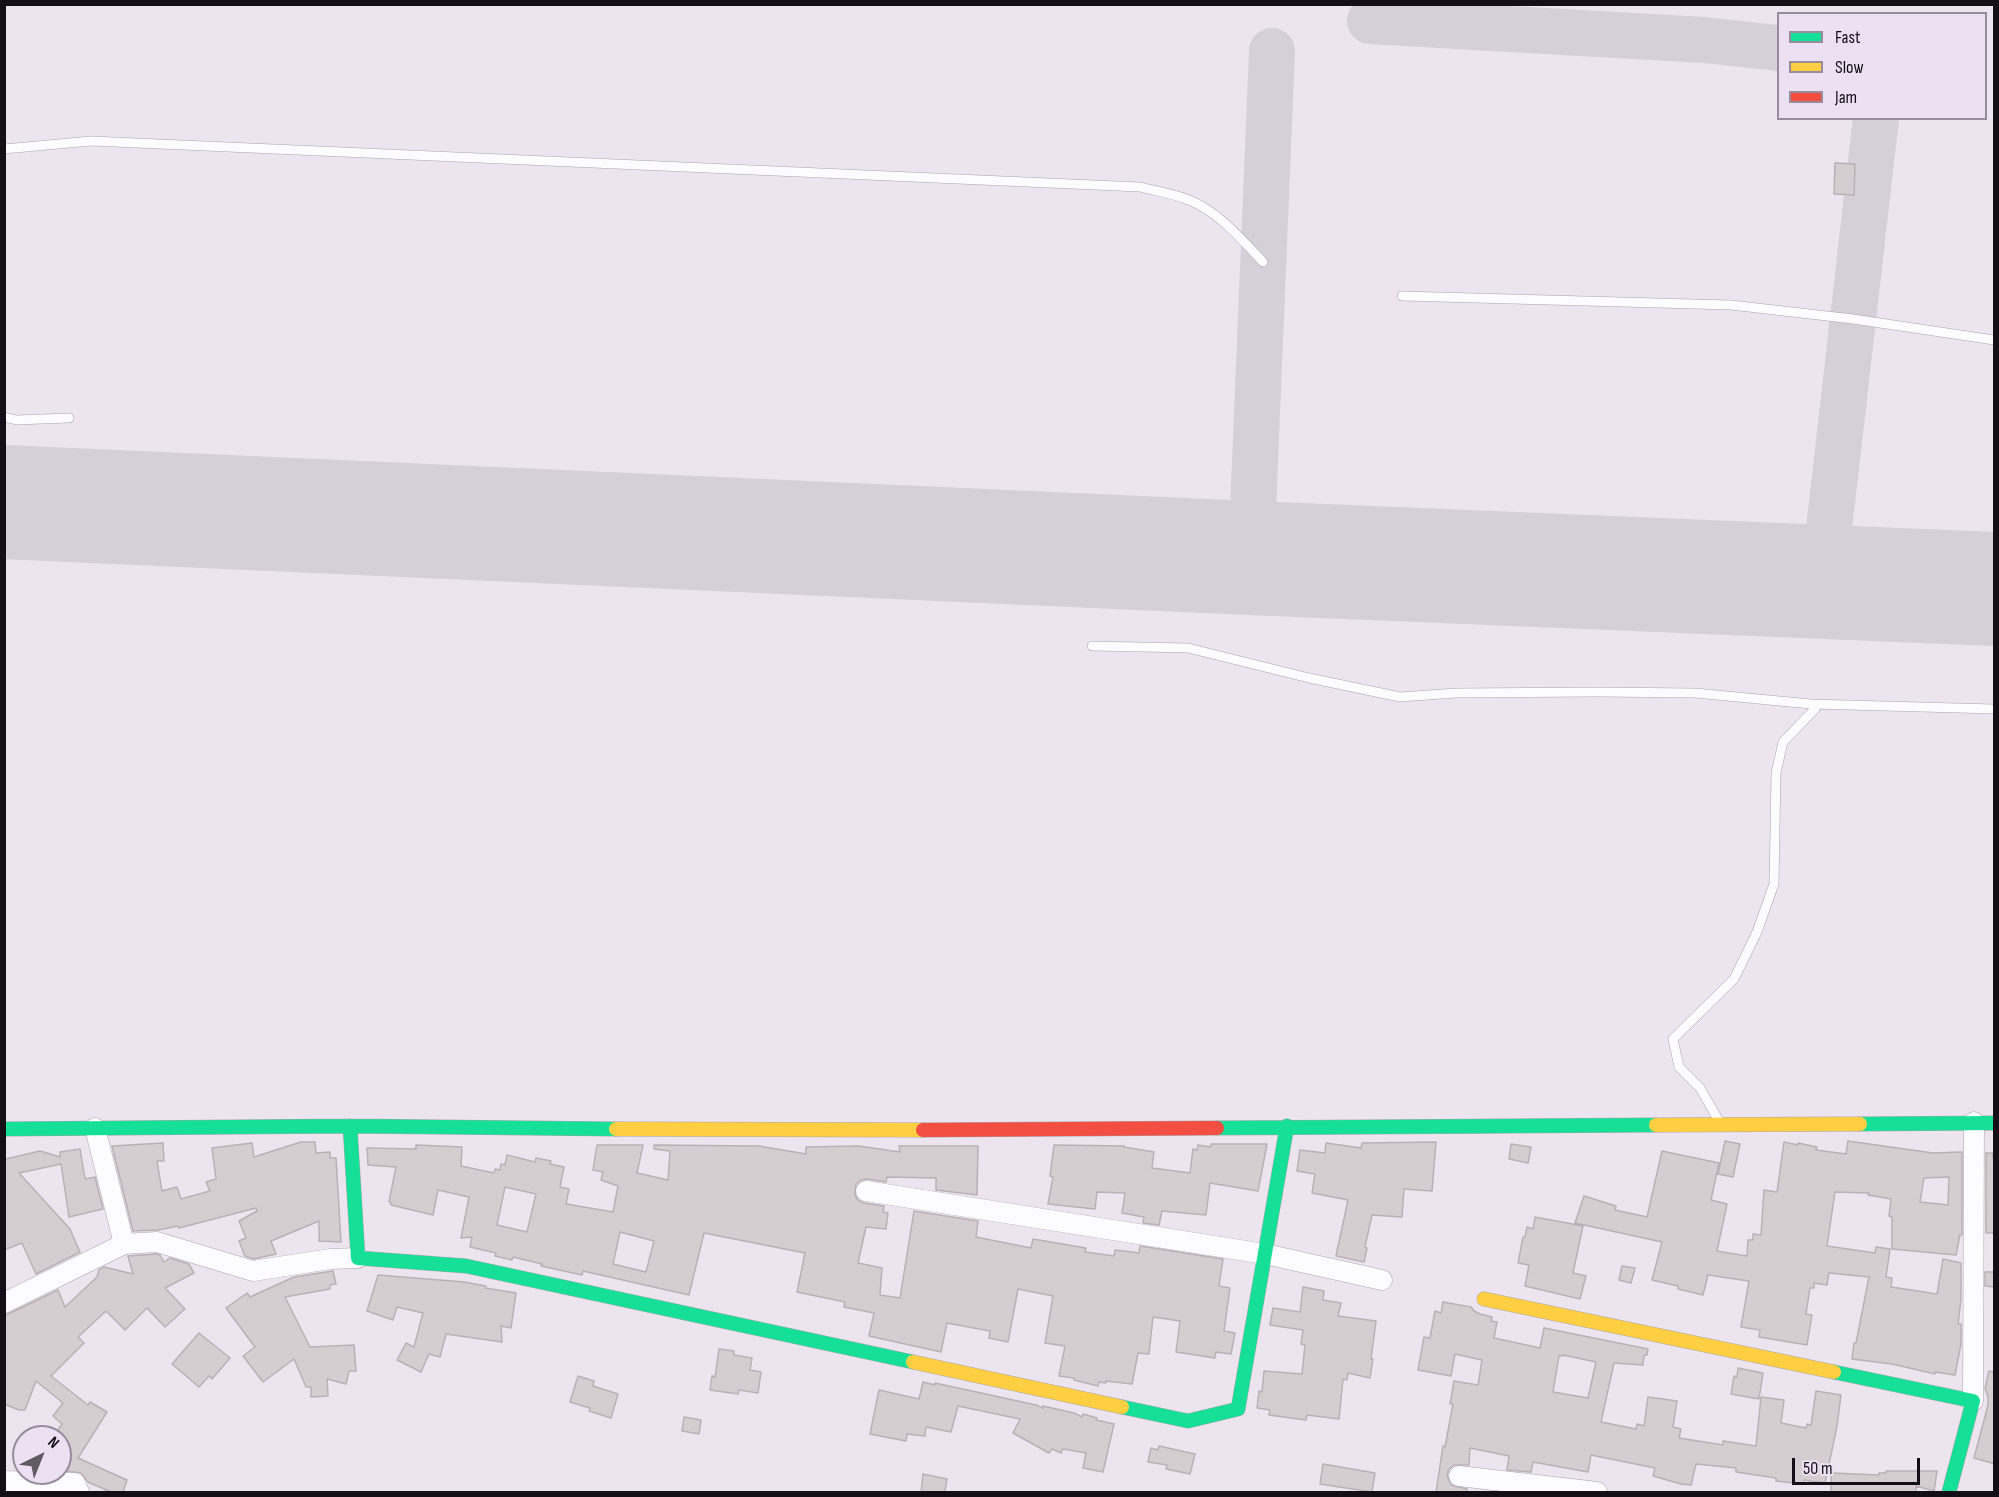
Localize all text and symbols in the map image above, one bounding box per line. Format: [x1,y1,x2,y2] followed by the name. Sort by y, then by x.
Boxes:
[1777,12,1987,120] legend
[1835,27,1860,48] text: Fast
[1835,57,1864,78] text: Slow
[1835,87,1857,108] text: Jam
[12,1425,72,1485] north arrow
[44,1433,63,1453] text: N
[1795,1446,1922,1484] scale bar
[1803,1458,1833,1479] text: 50 m

